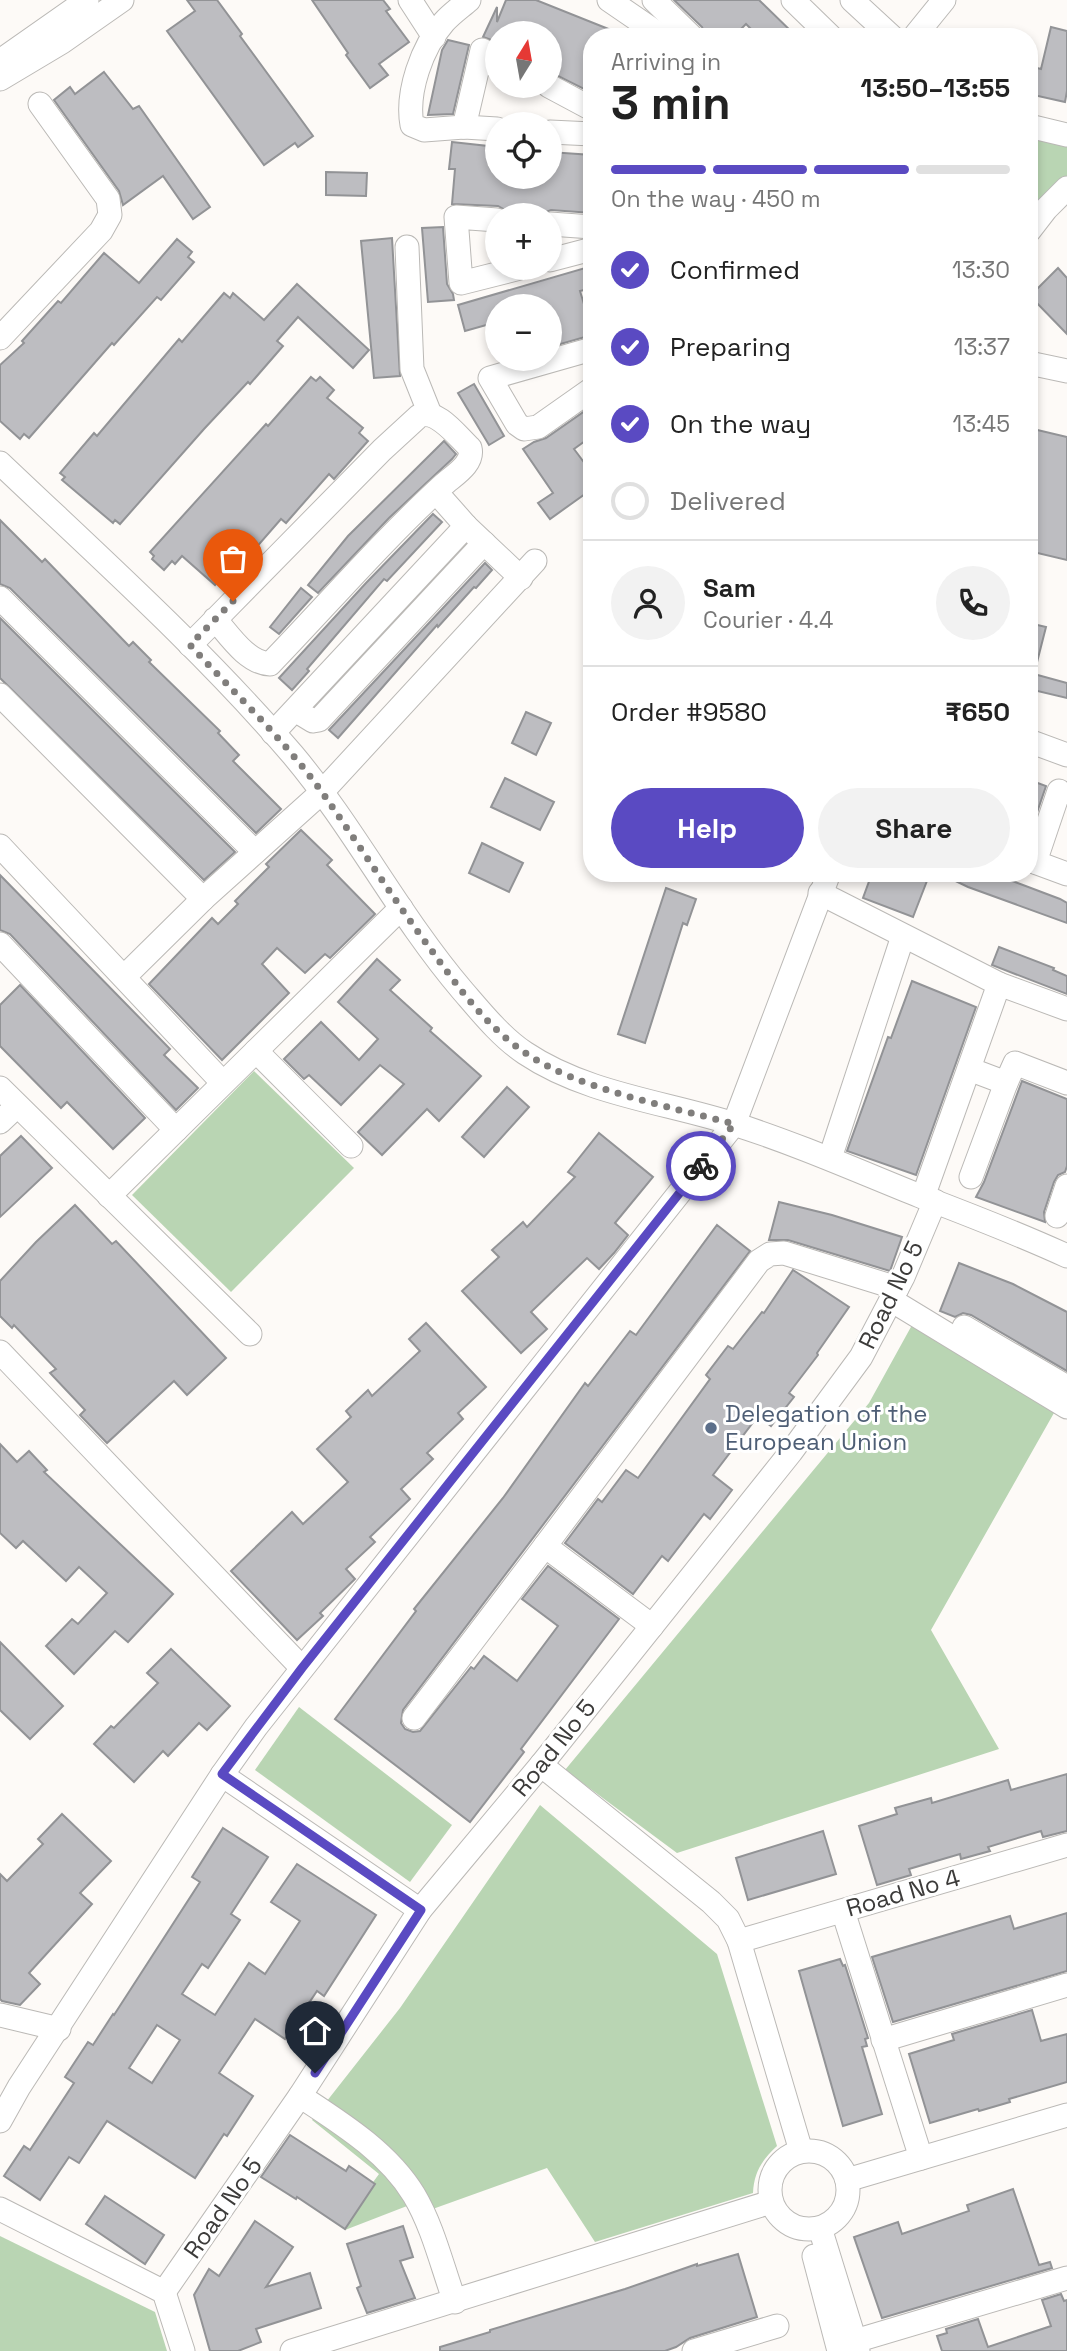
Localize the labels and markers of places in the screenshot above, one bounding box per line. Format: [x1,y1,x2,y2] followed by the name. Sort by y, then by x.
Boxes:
[203,529,263,601] pin
[725,1398,927,1457] place label: Delegation of the European Union
[703,1420,719,1436] marker: Delegation of the European Union
[285,2001,345,2073] pin

